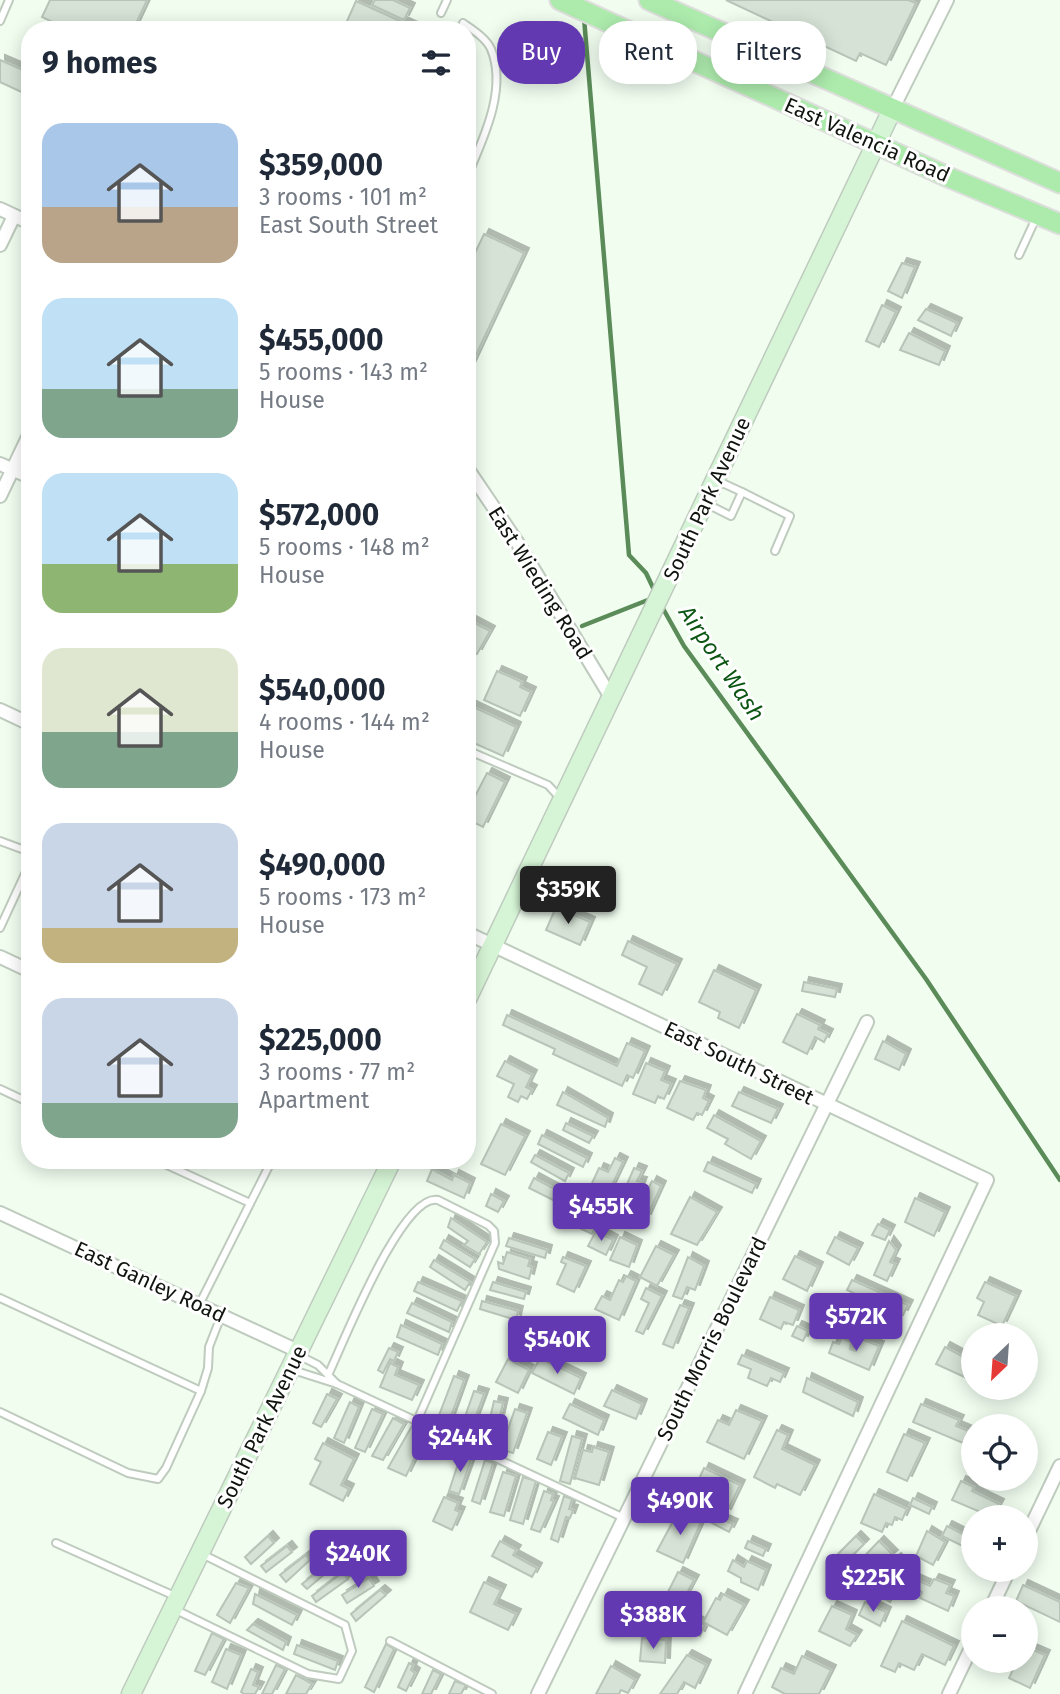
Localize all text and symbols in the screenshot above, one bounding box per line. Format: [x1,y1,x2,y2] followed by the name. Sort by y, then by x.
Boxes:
[497,21,585,84] chip: Buy
[599,21,697,84] chip: Rent
[711,21,826,84] chip: Filters
[417,44,455,82] icon: filters
[42,45,157,81] text: 9 homes
[780,92,954,188] street label: East Valencia Road
[259,147,383,183] text: $359,000
[98,151,182,235] icon: home
[259,183,427,211] text: 3 rooms · 101 m²
[259,211,438,239] text: East South Street
[259,322,384,358] text: $455,000
[98,326,182,410] icon: home
[259,358,428,386] text: 5 rooms · 143 m²
[259,386,325,414] text: House
[658,413,756,585] street label: South Park Avenue
[259,497,379,533] text: $572,000
[98,501,182,585] icon: home
[482,502,598,664] street label: East Wieding Road
[259,533,430,561] text: 5 rooms · 148 m²
[259,561,325,589] text: House
[673,599,771,726] water label: Airport Wash
[259,672,385,708] text: $540,000
[98,676,182,760] icon: home
[259,708,430,736] text: 4 rooms · 144 m²
[259,736,325,764] text: House
[259,847,386,883] text: $490,000
[98,851,182,935] icon: home
[519,866,617,926] pin: $359K
[536,875,600,903] text: $359K
[259,883,426,911] text: 5 rooms · 173 m²
[259,911,325,939] text: House
[660,1015,819,1111] street label: East South Street
[259,1022,382,1058] text: $225,000
[98,1026,182,1110] icon: home
[259,1058,415,1086] text: 3 rooms · 77 m²
[259,1086,369,1114] text: Apartment
[552,1184,650,1243] pin: $455K
[569,1192,633,1220] text: $455K
[651,1233,773,1445] street label: South Morris Boulevard
[70,1236,230,1328] street label: East Ganley Road
[807,1294,905,1353] pin: $572K
[825,1302,887,1330] text: $572K
[508,1316,606,1376] pin: $540K
[961,1323,1038,1400] north arrow
[961,1323,1038,1673] map controls
[524,1325,590,1353] text: $540K
[211,1341,313,1513] street label: South Park Avenue
[411,1414,509,1474] pin: $244K
[961,1414,1038,1491] button: locate
[428,1423,492,1451] text: $244K
[631,1478,729,1537] pin: $490K
[647,1486,713,1514] text: $490K
[961,1505,1038,1582] button: +
[309,1530,407,1590] pin: $240K
[326,1539,390,1567] text: $240K
[824,1554,922,1614] pin: $225K
[841,1563,905,1591] text: $225K
[604,1592,702,1651] pin: $388K
[961,1596,1038,1673] button: −
[620,1600,686,1628] text: $388K

